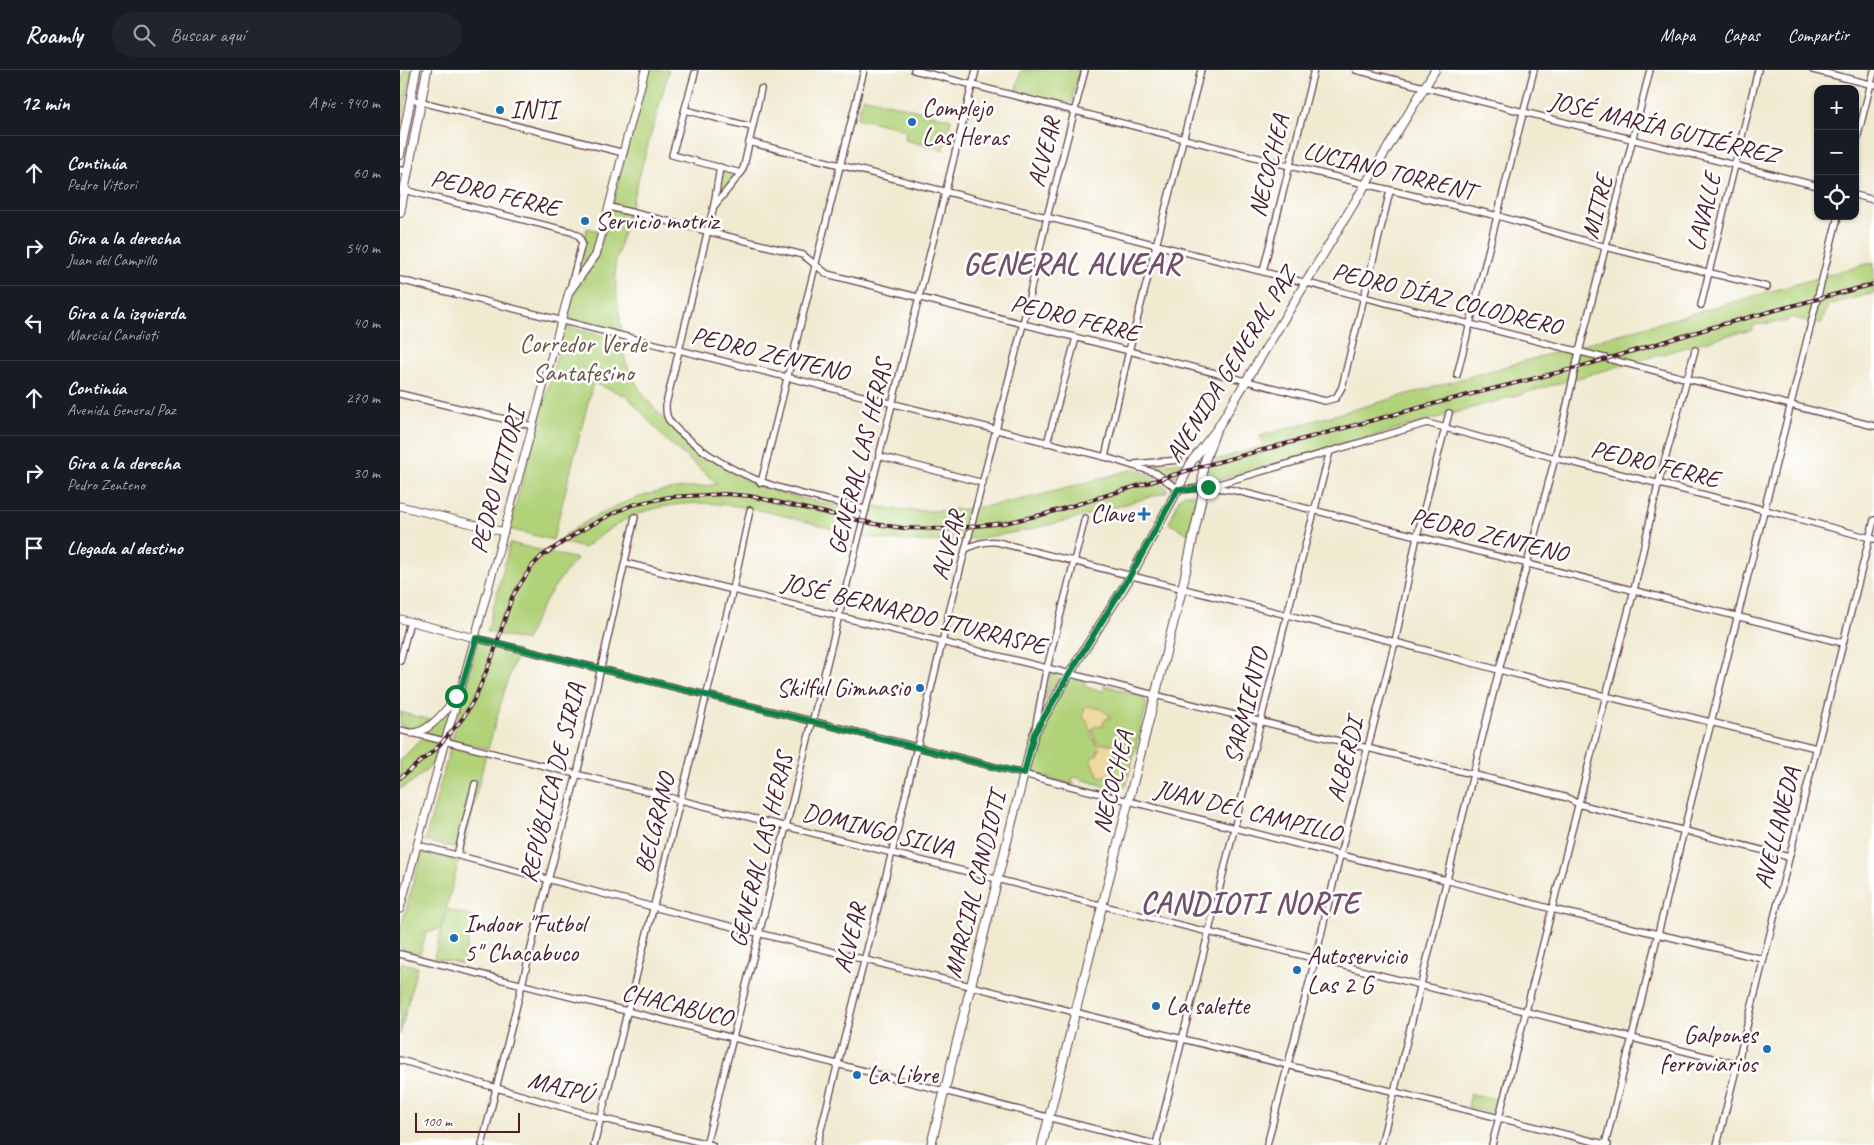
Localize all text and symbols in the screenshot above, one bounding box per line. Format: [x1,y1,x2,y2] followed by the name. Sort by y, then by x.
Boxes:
[112,12,462,57] search box
[25,20,82,50] text: Roamly
[130,21,158,49] icon: search
[170,23,245,47] text: Buscar aquí
[1660,24,1695,46] text: Mapa
[1723,24,1760,46] text: Capas
[1788,24,1849,46] text: Compartir
[1545,84,1786,173] street label: JOSÉ MARÍA GUTIÉRREZ
[1814,85,1859,220] map controls
[1814,85,1859,130] button: +
[20,90,70,116] text: 12 min
[922,92,1011,153] place label: Complejo Las Heras
[309,93,380,113] text: A pie · 940 m
[510,94,562,126] place label: INTI
[494,104,506,116] marker: INTI
[1241,110,1297,220] street label: NECOCHEA
[1020,112,1068,190] street label: ALVEAR
[906,116,918,128] marker: Complejo Las Heras
[1814,130,1859,175] button: −
[1300,134,1484,209] street label: LUCIANO TORRENT
[67,151,126,175] text: Continúa
[20,159,48,187] icon: ahead
[428,162,565,225] street label: PEDRO FERRE
[353,163,380,183] text: 60 m
[1679,167,1729,254] street label: LAVALLE
[1574,169,1621,242] street label: MITRE
[67,175,137,195] text: Pedro Vittori
[1814,175,1859,220] button: locate
[595,205,721,237] place label: Servicio motriz
[579,215,591,227] marker: Servicio motriz
[67,226,180,250] text: Gira a la derecha
[20,234,48,262] icon: right
[346,238,380,258] text: 540 m
[963,245,1184,283] district label: GENERAL ALVEAR
[67,250,157,270] text: Juan del Campillo
[1329,255,1567,344] street label: PEDRO DÍAZ COLODRERO
[1158,258,1306,469] street label: AVENIDA GENERAL PAZ
[1008,287,1145,350] street label: PEDRO FERRE
[67,301,185,325] text: Gira a la izquierda
[20,309,48,337] icon: left
[353,313,380,333] text: 40 m
[688,319,854,390] street label: PEDRO ZENTENO
[67,325,158,345] text: Marcial Candioti
[519,328,648,389] park label: Corredor Verde Santafesino
[820,353,901,558] street label: GENERAL LAS HERAS
[67,376,126,400] text: Continúa
[20,384,48,412] icon: ahead
[346,388,380,408] text: 270 m
[67,400,175,420] text: Avenida General Paz
[462,400,533,557] street label: PEDRO VITTORI
[1588,433,1725,496] street label: PEDRO FERRE
[67,451,180,475] text: Gira a la derecha
[20,459,48,487] icon: right
[353,463,380,483] text: 30 m
[67,475,145,495] text: Pedro Zenteno
[1197,476,1220,499] route end
[1091,498,1136,530] place label: Clave
[1407,500,1573,571] street label: PEDRO ZENTENO
[923,505,973,583] street label: ALVEAR
[1138,508,1150,520] marker: Clave
[20,534,48,562] icon: arrive
[67,536,183,560] text: Llegada al destino
[778,565,1052,663] street label: JOSÉ BERNARDO ITURRASPE
[1216,643,1276,767] street label: SARMIENTO
[776,672,911,704] place label: Skilful Gimnasio
[512,680,592,886] street label: REPÚBLICA DE SIRIA
[914,682,926,694] marker: Skilful Gimnasio
[445,685,468,708] route start
[1319,710,1372,805] street label: ALBERDI
[1085,726,1141,836] street label: NECOCHEA
[721,746,802,951] street label: GENERAL LAS HERAS
[1746,764,1808,892] street label: AVELLANEDA
[627,768,683,876] street label: BELGRANO
[1151,772,1347,850] street label: JUAN DEL CAMPILLO
[936,783,1015,981] street label: MARCIAL CANDIOTI
[799,796,957,864] street label: DOMINGO SILVA
[1141,884,1362,922] district label: CANDIOTI NORTE
[826,898,874,976] street label: ALVEAR
[464,908,591,969] place label: Indoor "Futbol 5" Chacabuco
[448,932,460,944] marker: Indoor "Futbol 5" Chacabuco
[1307,940,1408,1001] place label: Autoservicio Las 2 G
[1291,964,1303,976] marker: Autoservicio Las 2 G
[619,976,738,1035] street label: CHACABUCO
[1166,990,1251,1022] place label: La salette
[1150,1000,1162,1012] marker: La salette
[1660,1019,1759,1080] place label: Galpones ferroviarios
[1761,1043,1773,1055] marker: Galpones ferroviarios
[867,1059,940,1091] place label: La Libre
[525,1063,600,1112] street label: MAIPÚ
[851,1069,863,1081] marker: La Libre
[415,1110,520,1133] scale bar
[422,1113,452,1130] text: 100 m

